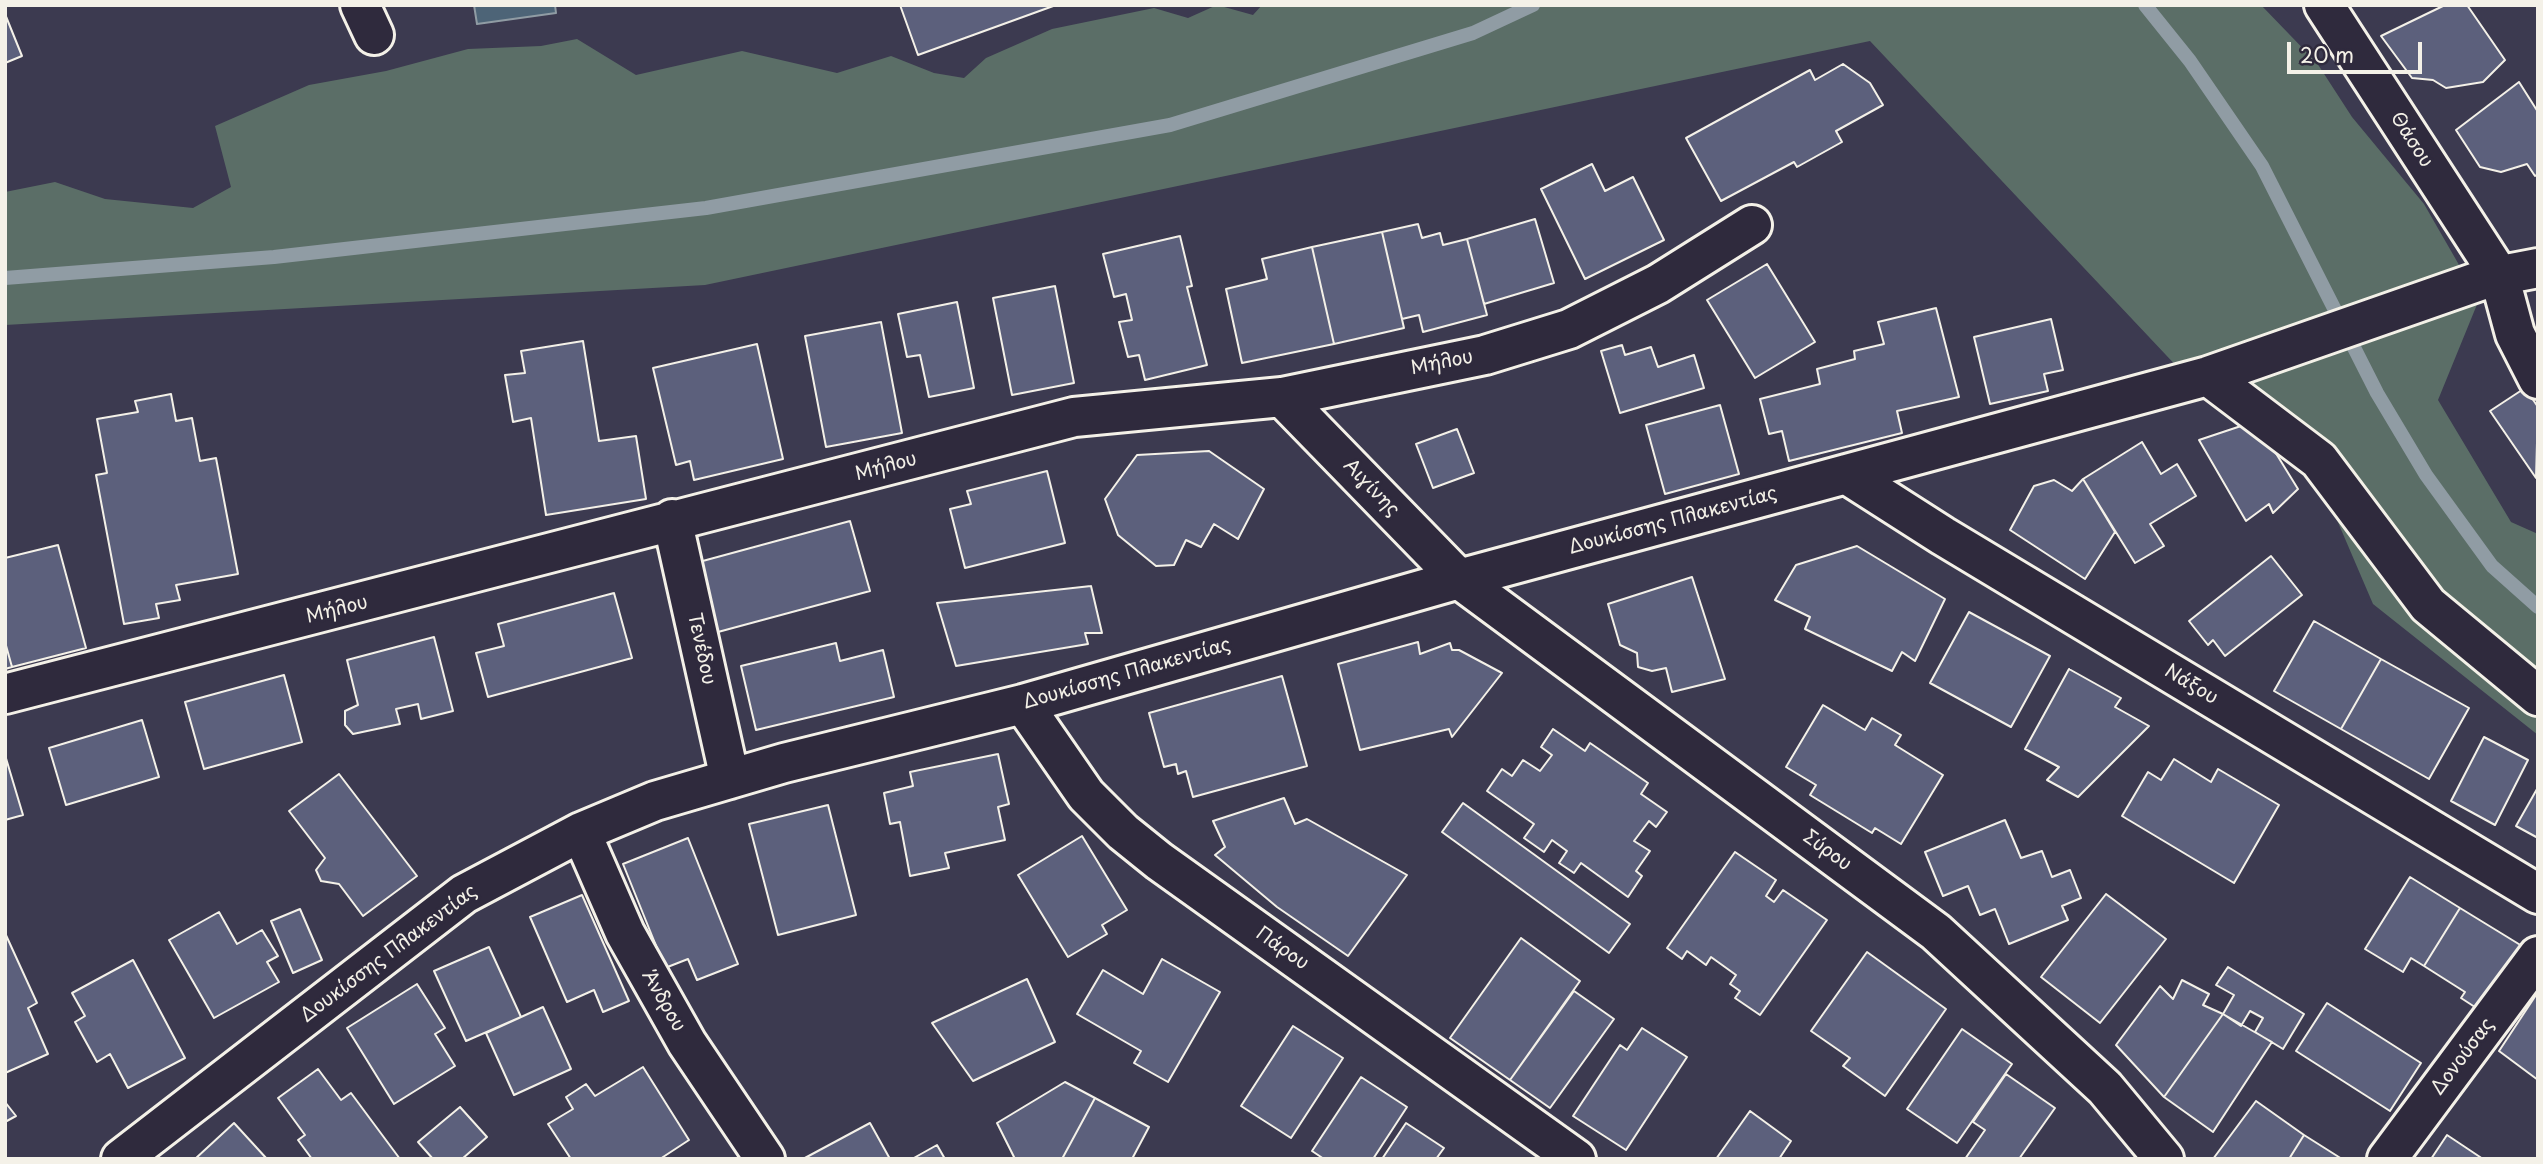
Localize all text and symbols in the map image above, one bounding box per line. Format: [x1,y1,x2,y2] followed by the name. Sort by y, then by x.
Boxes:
[2291,28,2426,72] scale bar
[2300,38,2354,70] text: 20 m
[2385,108,2437,172] street label: Θάσου
[1409,346,1475,380] street label: Μήλου
[853,448,919,486] street label: Μήλου
[1338,455,1404,521] street label: Αιγίνης
[1566,482,1780,560] street label: Δουκίσσης Πλακεντίας
[304,591,370,629] street label: Μήλου
[682,611,720,687] street label: Τενέδου
[1021,633,1233,715] street label: Δουκίσσης Πλακεντίας
[2160,660,2222,710] street label: Νάξου
[1798,826,1856,876] street label: Σύρου
[296,880,482,1028] street label: Δουκίσσης Πλακεντίας
[1251,923,1313,975] street label: Πάρου
[636,966,690,1036] street label: Άνδρου
[2427,1014,2499,1100] street label: Δονούσας

